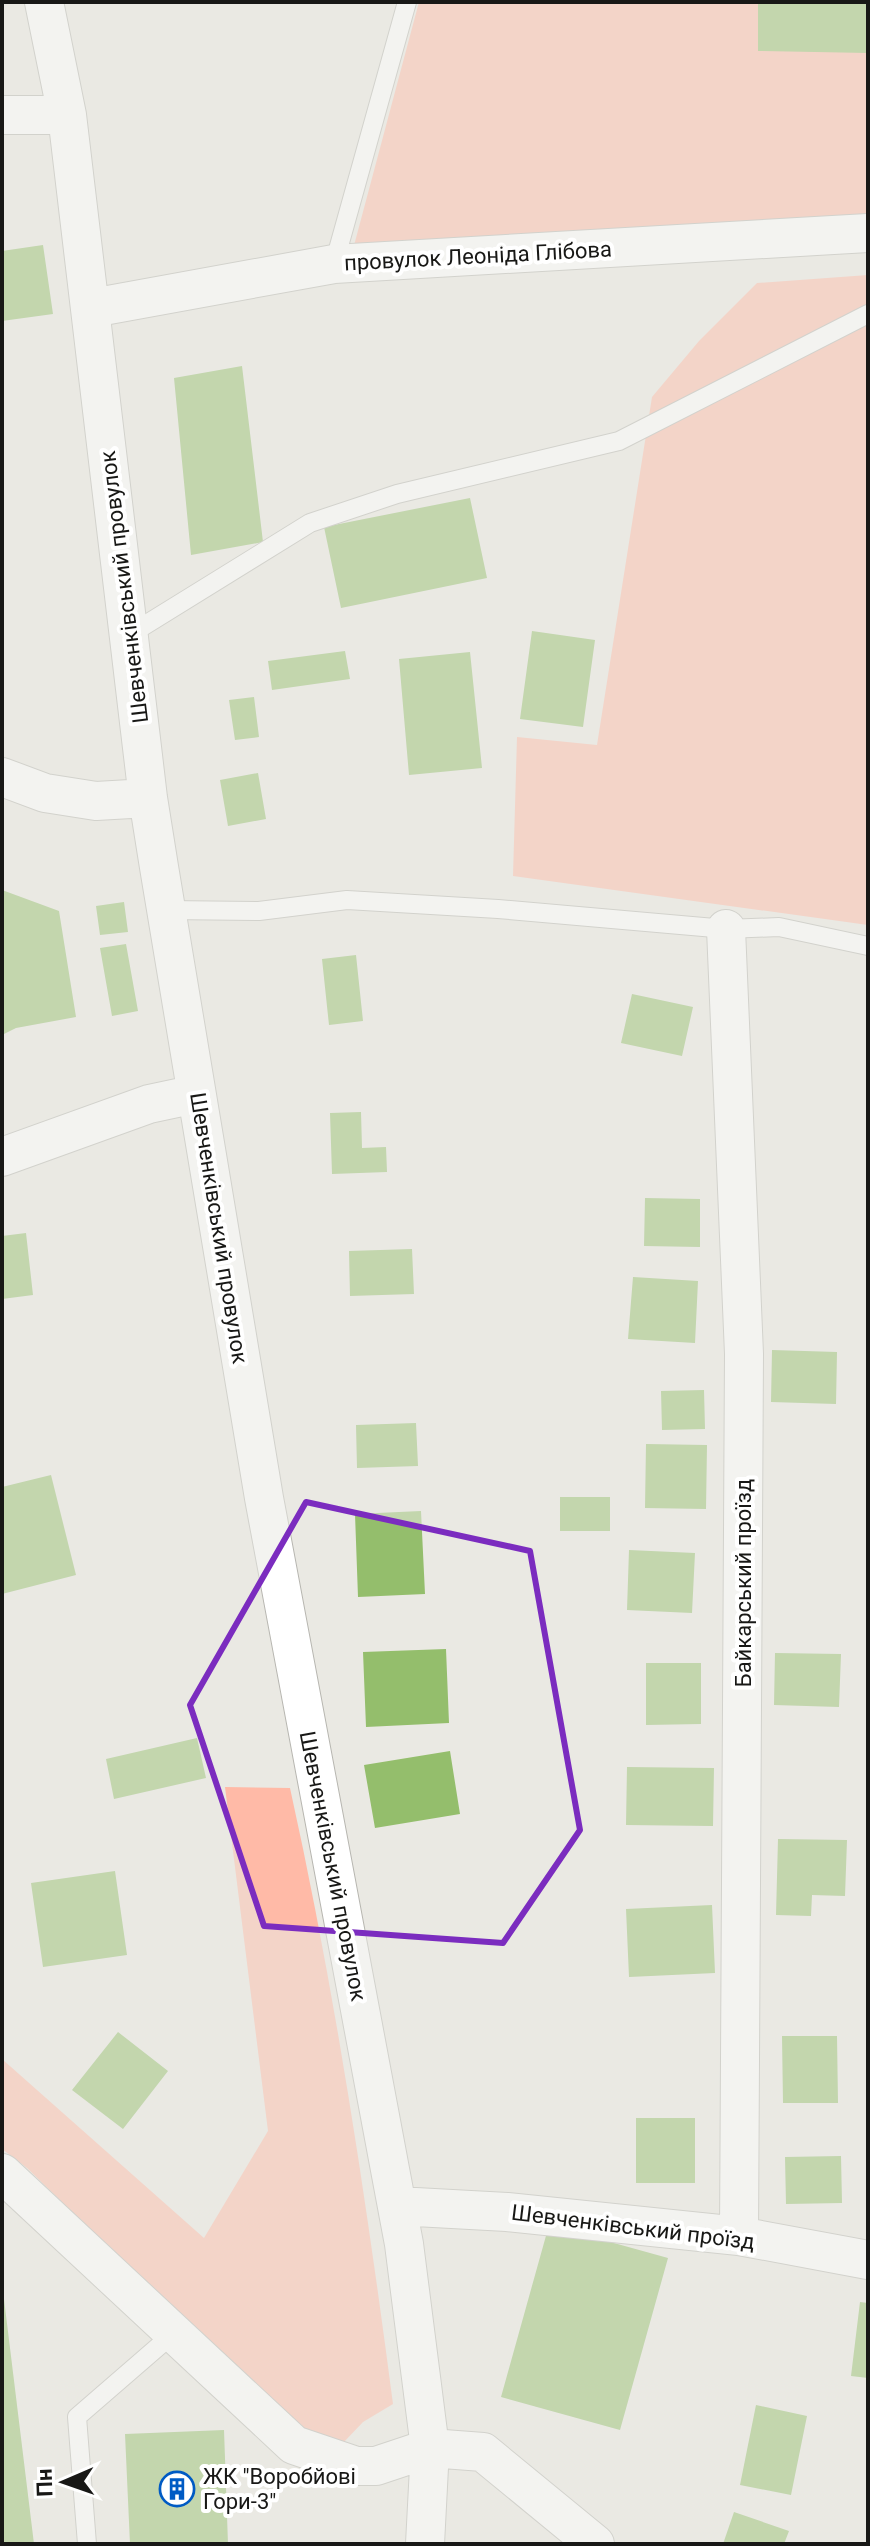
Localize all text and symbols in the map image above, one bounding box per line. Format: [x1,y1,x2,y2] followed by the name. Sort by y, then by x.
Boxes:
[343,237,613,275] street label: провулок Леоніда Глібова
[95,449,153,725] street label: Шевченківський провулок
[185,1090,253,1366] street label: Шевченківський провулок
[731,1479,756,1687] street label: Байкарський проїзд
[295,1729,371,2003] street label: Шевченківський провулок
[510,2200,756,2254] street label: Шевченківський проїзд
[24,2442,104,2522] north arrow
[203,2464,356,2514] place label: ЖК "Воробйові Гори-3"
[32,2468,57,2497] text: Пн
[158,2470,196,2508] building icon: ЖК "Воробйові Гори-3"

